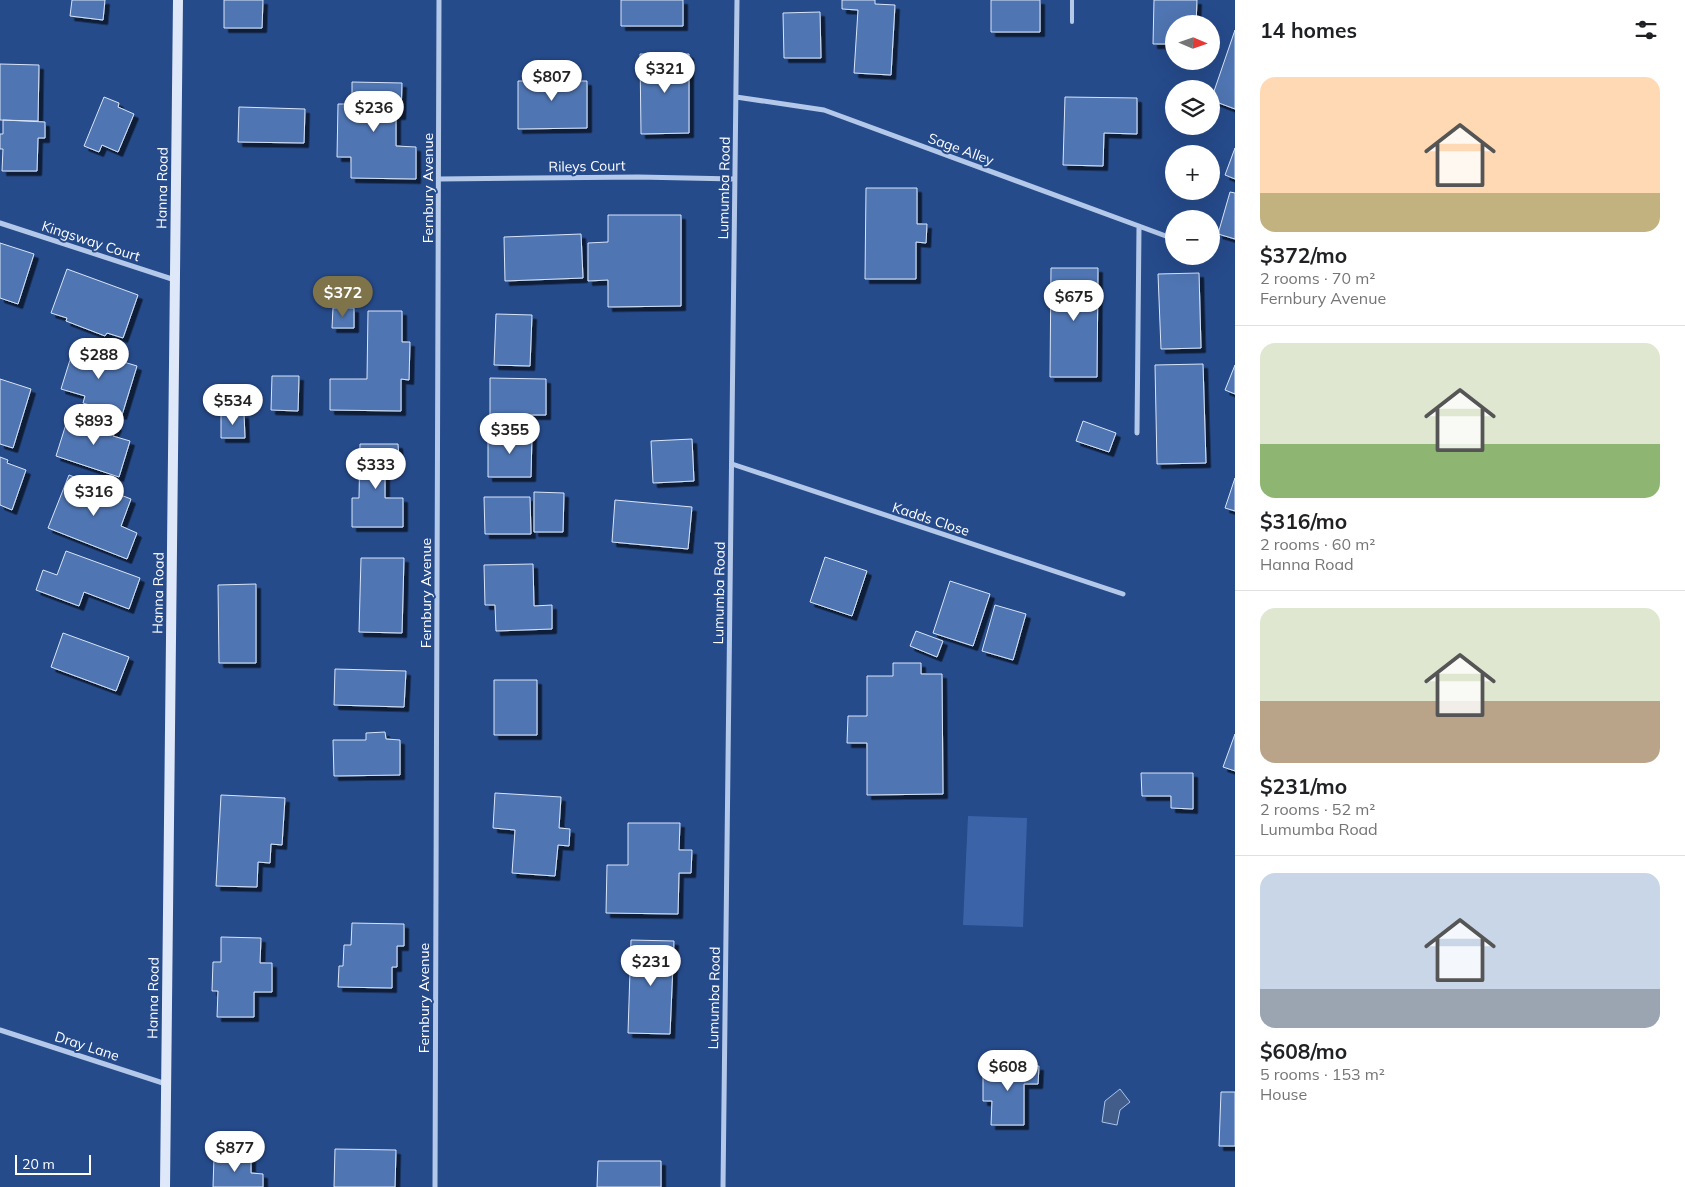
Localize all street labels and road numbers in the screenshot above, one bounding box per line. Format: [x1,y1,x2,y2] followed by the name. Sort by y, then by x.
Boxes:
[926,129,997,169] street label: Sage Alley
[419,133,437,243] street label: Fernbury Avenue
[714,136,734,240] street label: Lumumba Road
[152,147,172,229] street label: Hanna Road
[548,156,626,176] street label: Rileys Court
[39,217,143,265] street label: Kingsway Court
[890,498,972,540] street label: Kadds Close
[417,538,435,648] street label: Fernbury Avenue
[709,541,729,645] street label: Lumumba Road
[148,552,168,634] street label: Hanna Road
[415,943,433,1053] street label: Fernbury Avenue
[704,946,724,1050] street label: Lumumba Road
[143,957,163,1039] street label: Hanna Road
[52,1027,122,1065] street label: Dray Lane

